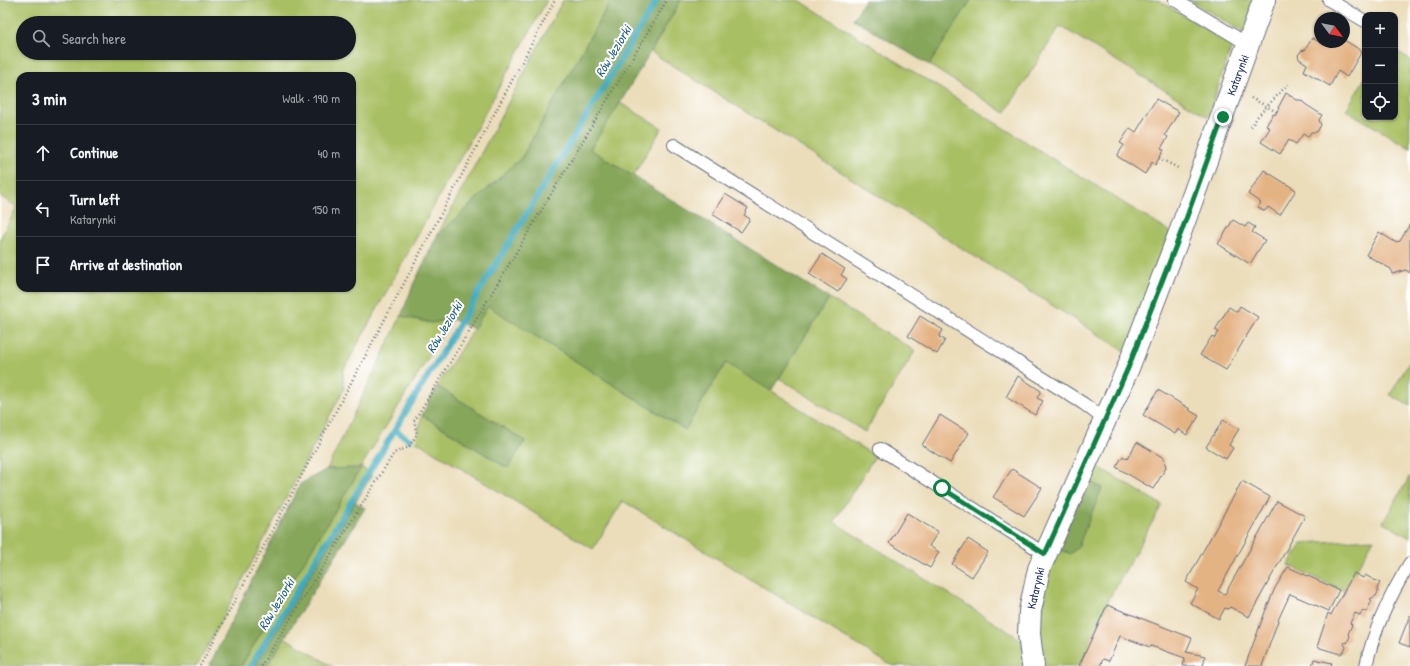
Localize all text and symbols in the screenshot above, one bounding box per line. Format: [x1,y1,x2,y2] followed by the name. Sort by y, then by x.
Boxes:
[1314,12,1350,48] north arrow
[1362,12,1398,120] map controls
[1362,12,1398,48] button: +
[16,16,356,60] search box
[591,21,636,80] water label: Rów Jeziorki
[30,27,52,49] icon: search
[62,28,126,49] text: Search here
[1362,48,1398,84] button: −
[1222,52,1253,98] street label: Katarynki
[1362,84,1398,120] button: locate
[32,87,67,110] text: 3 min
[282,89,340,107] text: Walk · 190 m
[1214,108,1232,126] route end
[32,142,54,164] icon: ahead
[70,142,118,163] text: Continue
[317,144,340,162] text: 40 m
[70,189,120,210] text: Turn left
[32,198,54,220] icon: left
[312,200,340,218] text: 150 m
[70,210,116,228] text: Katarynki
[32,254,54,276] icon: arrive
[70,254,182,275] text: Arrive at destination
[422,297,467,356] water label: Rów Jeziorki
[933,479,951,497] route start
[1022,565,1049,611] street label: Katarynki
[254,574,299,633] water label: Rów Jeziorki

